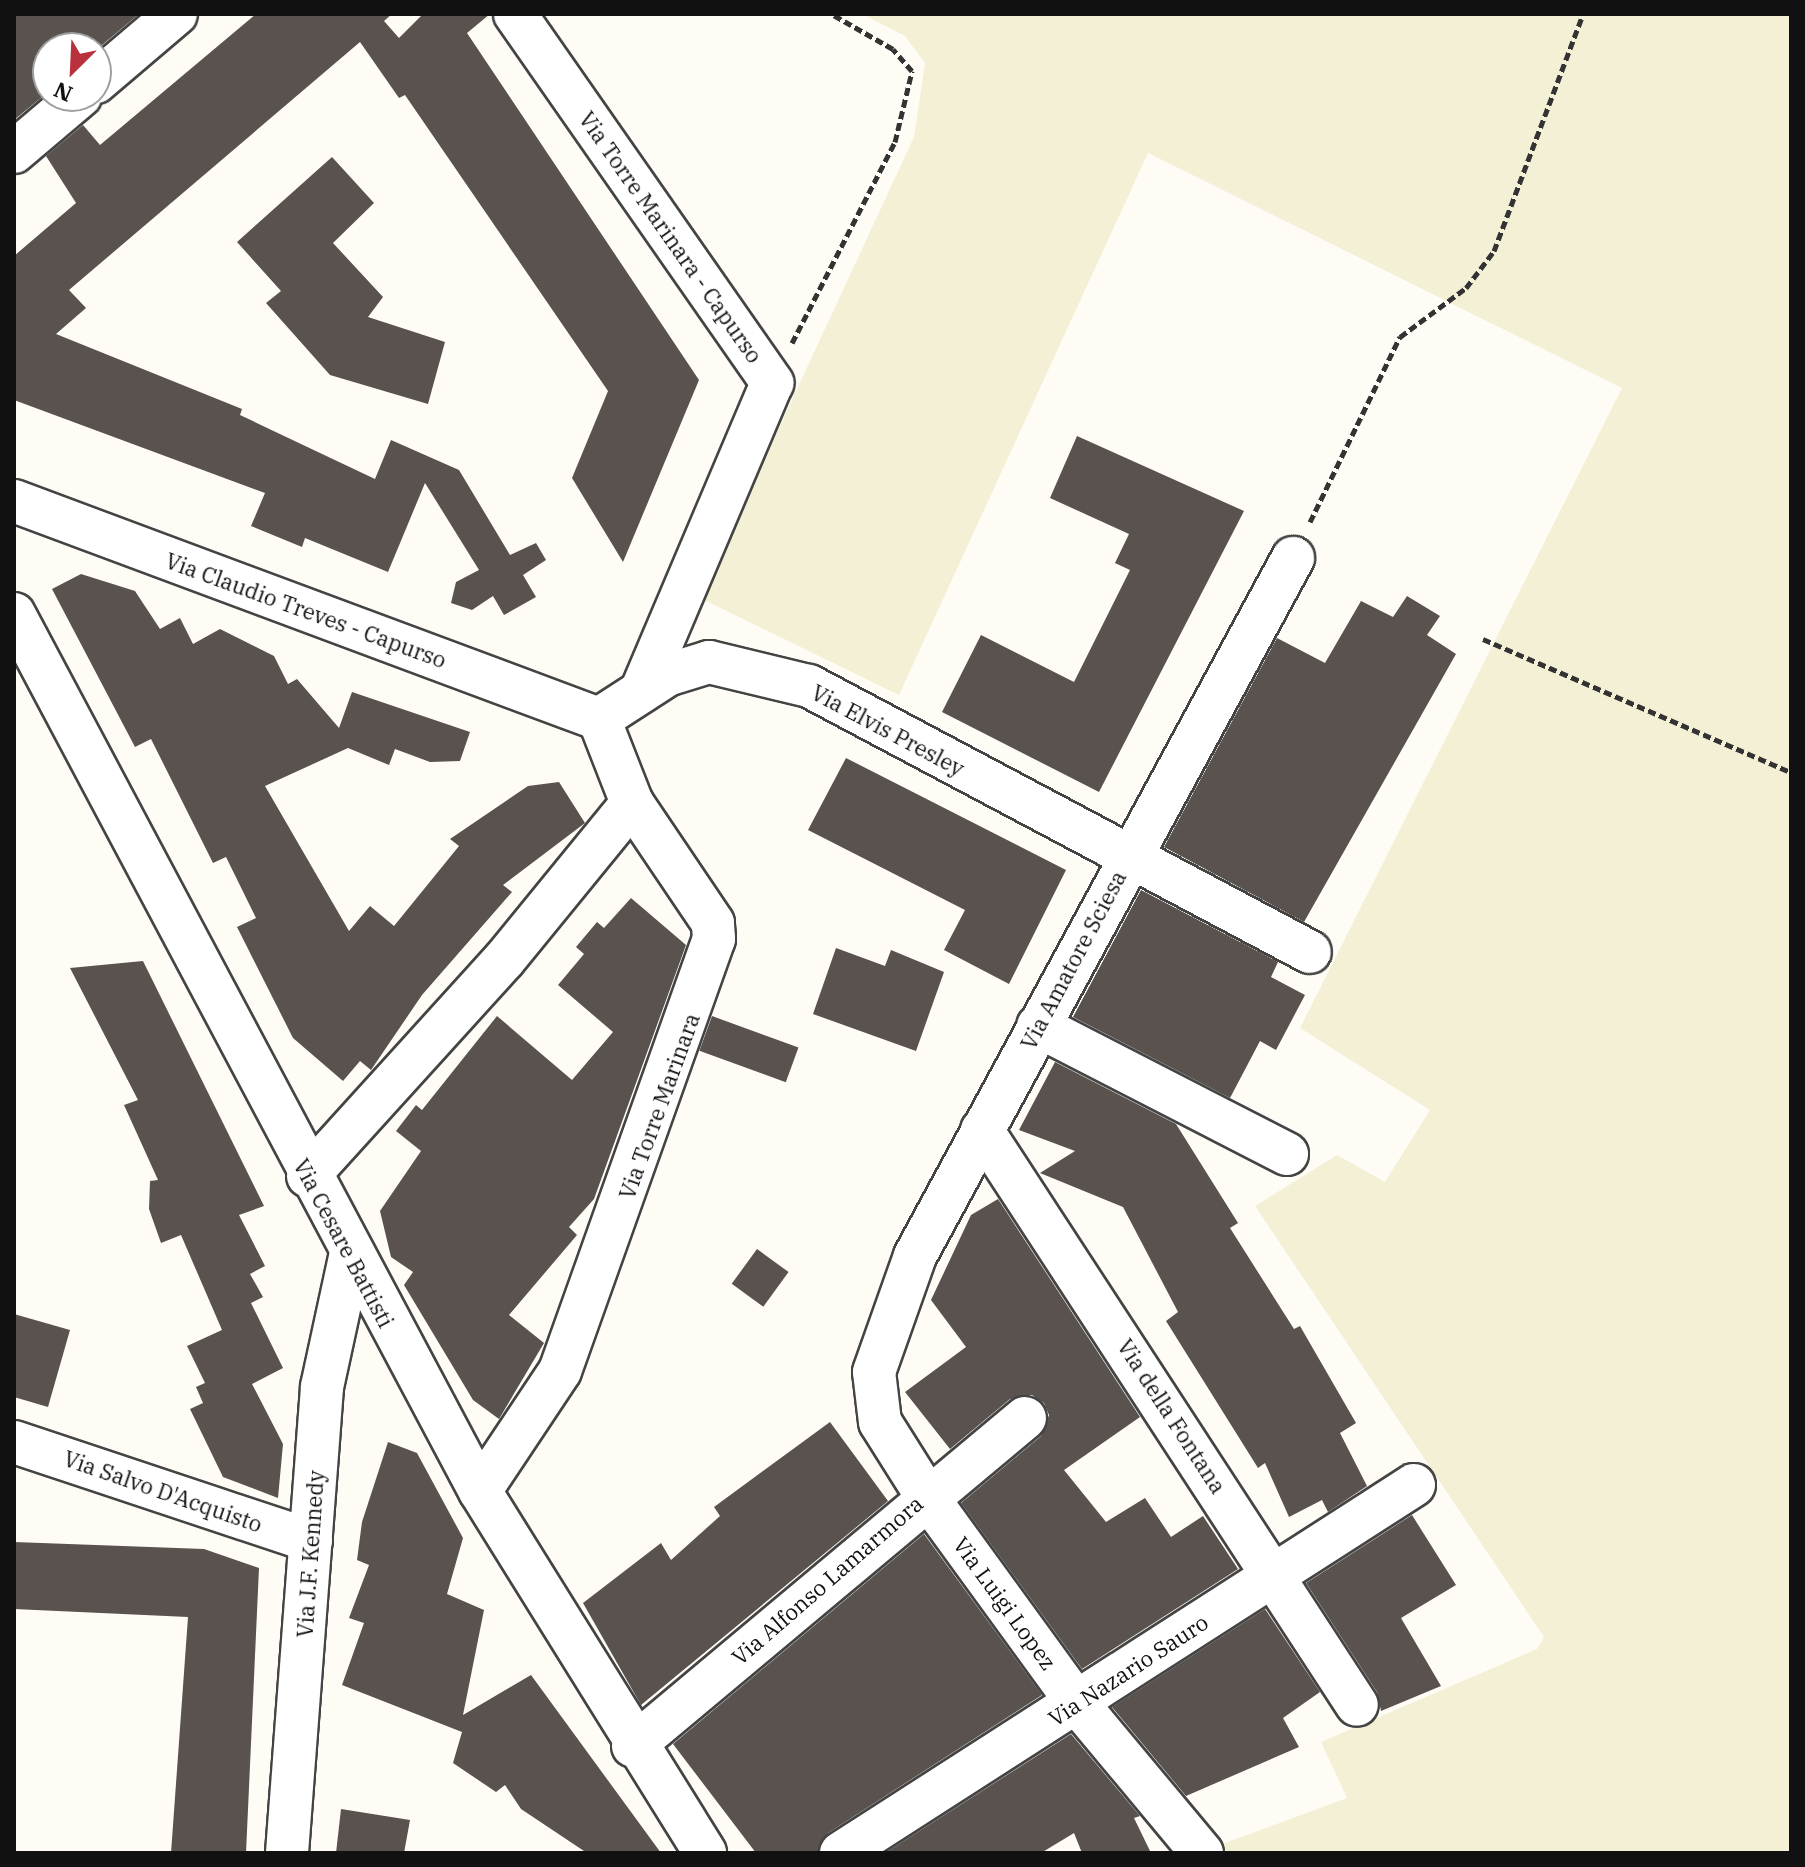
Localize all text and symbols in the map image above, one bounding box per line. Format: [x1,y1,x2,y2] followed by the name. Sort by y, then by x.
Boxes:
[32,32,112,112] north arrow
[49,76,77,109] text: N
[574,106,768,368] street label: Via Torre Marinara - Capurso
[162,547,450,673] street label: Via Claudio Treves - Capurso
[807,679,969,781] street label: Via Elvis Presley
[1015,866,1131,1054] street label: Via Amatore Sciesa
[613,1009,705,1203] street label: Via Torre Marinara
[288,1154,400,1332] street label: Via Cesare Battisti
[1112,1334,1232,1498] street label: Via della Fontana
[60,1445,266,1537] street label: Via Salvo D'Acquisto
[291,1469,329,1639] street label: Via J.F. Kennedy
[726,1490,928,1670] street label: Via Alfonso Lamarmora
[948,1531,1062,1675] street label: Via Luigi Lopez
[1043,1608,1213,1732] street label: Via Nazario Sauro

